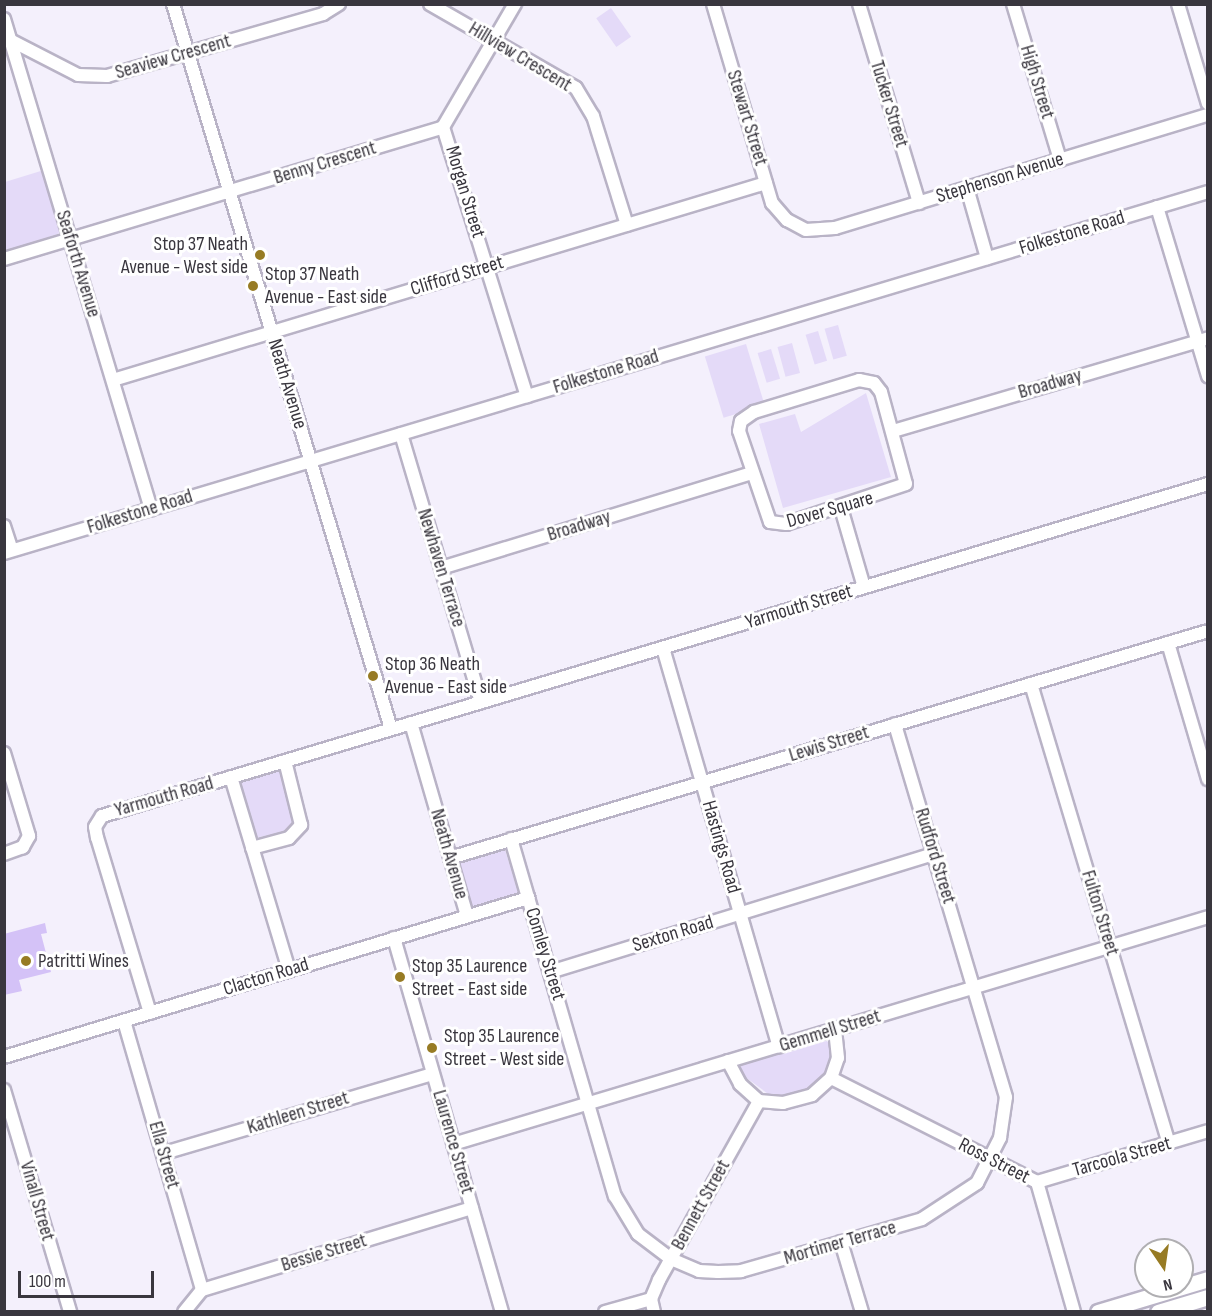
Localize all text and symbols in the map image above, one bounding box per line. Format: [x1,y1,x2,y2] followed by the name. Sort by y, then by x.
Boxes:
[464,17,576,97] street label: Hillview Crescent
[112,29,234,85] street label: Seaview Crescent
[1014,42,1060,122] street label: High Street
[864,58,914,150] street label: Tucker Street
[721,67,773,169] street label: Stewart Street
[271,136,379,190] street label: Benny Crescent
[440,143,490,241] street label: Morgan Street
[933,147,1067,209] street label: Stephenson Avenue
[1016,206,1128,260] street label: Folkestone Road
[50,208,106,320] street label: Seaforth Avenue
[121,232,248,279] place label: Stop 37 Neath Avenue - West side
[253,248,267,262] marker: Stop 37 Neath Avenue - West side
[408,250,506,302] street label: Clifford Street
[265,262,387,309] place label: Stop 37 Neath Avenue - East side
[246,279,260,293] marker: Stop 37 Neath Avenue - East side
[262,336,312,432] street label: Neath Avenue
[550,345,662,399] street label: Folkestone Road
[1016,364,1084,404] street label: Broadway
[84,485,196,539] street label: Folkestone Road
[784,486,876,534] street label: Dover Square
[544,505,614,547] street label: Broadway
[412,506,470,630] street label: Newhaven Terrace
[743,579,855,635] street label: Yarmouth Street
[385,652,507,699] place label: Stop 36 Neath Avenue - East side
[366,669,380,683] marker: Stop 36 Neath Avenue - East side
[786,720,872,768] street label: Lewis Street
[112,771,216,823] street label: Yarmouth Road
[696,798,746,896] street label: Hastings Road
[909,805,961,907] street label: Rudford Street
[425,806,473,902] street label: Neath Avenue
[1076,868,1124,958] street label: Fulton Street
[520,905,570,1003] street label: Comley Street
[630,910,716,958] street label: Sexton Road
[38,949,129,973] place label: Patritti Wines
[220,953,312,1001] street label: Clacton Road
[19,954,33,968] marker: Patritti Wines
[412,954,527,1001] place label: Stop 35 Laurence Street - East side
[393,970,407,984] marker: Stop 35 Laurence Street - East side
[776,1004,884,1058] street label: Gemmell Street
[444,1024,564,1071] place label: Stop 35 Laurence Street - West side
[425,1041,439,1055] marker: Stop 35 Laurence Street - West side
[244,1086,352,1140] street label: Kathleen Street
[427,1087,479,1197] street label: Laurence Street
[143,1119,185,1191] street label: Ella Street
[1070,1132,1174,1182] street label: Tarcoola Street
[954,1133,1034,1189] street label: Ross Street
[666,1156,736,1254] street label: Bennett Street
[14,1158,60,1244] street label: Vinall Street
[781,1216,899,1270] street label: Mortimer Terrace
[278,1229,370,1277] street label: Bessie Street
[1134,1238,1194,1298] north arrow
[21,1259,158,1297] scale bar
[29,1271,66,1292] text: 100 m
[1161,1274,1174,1294] text: N

